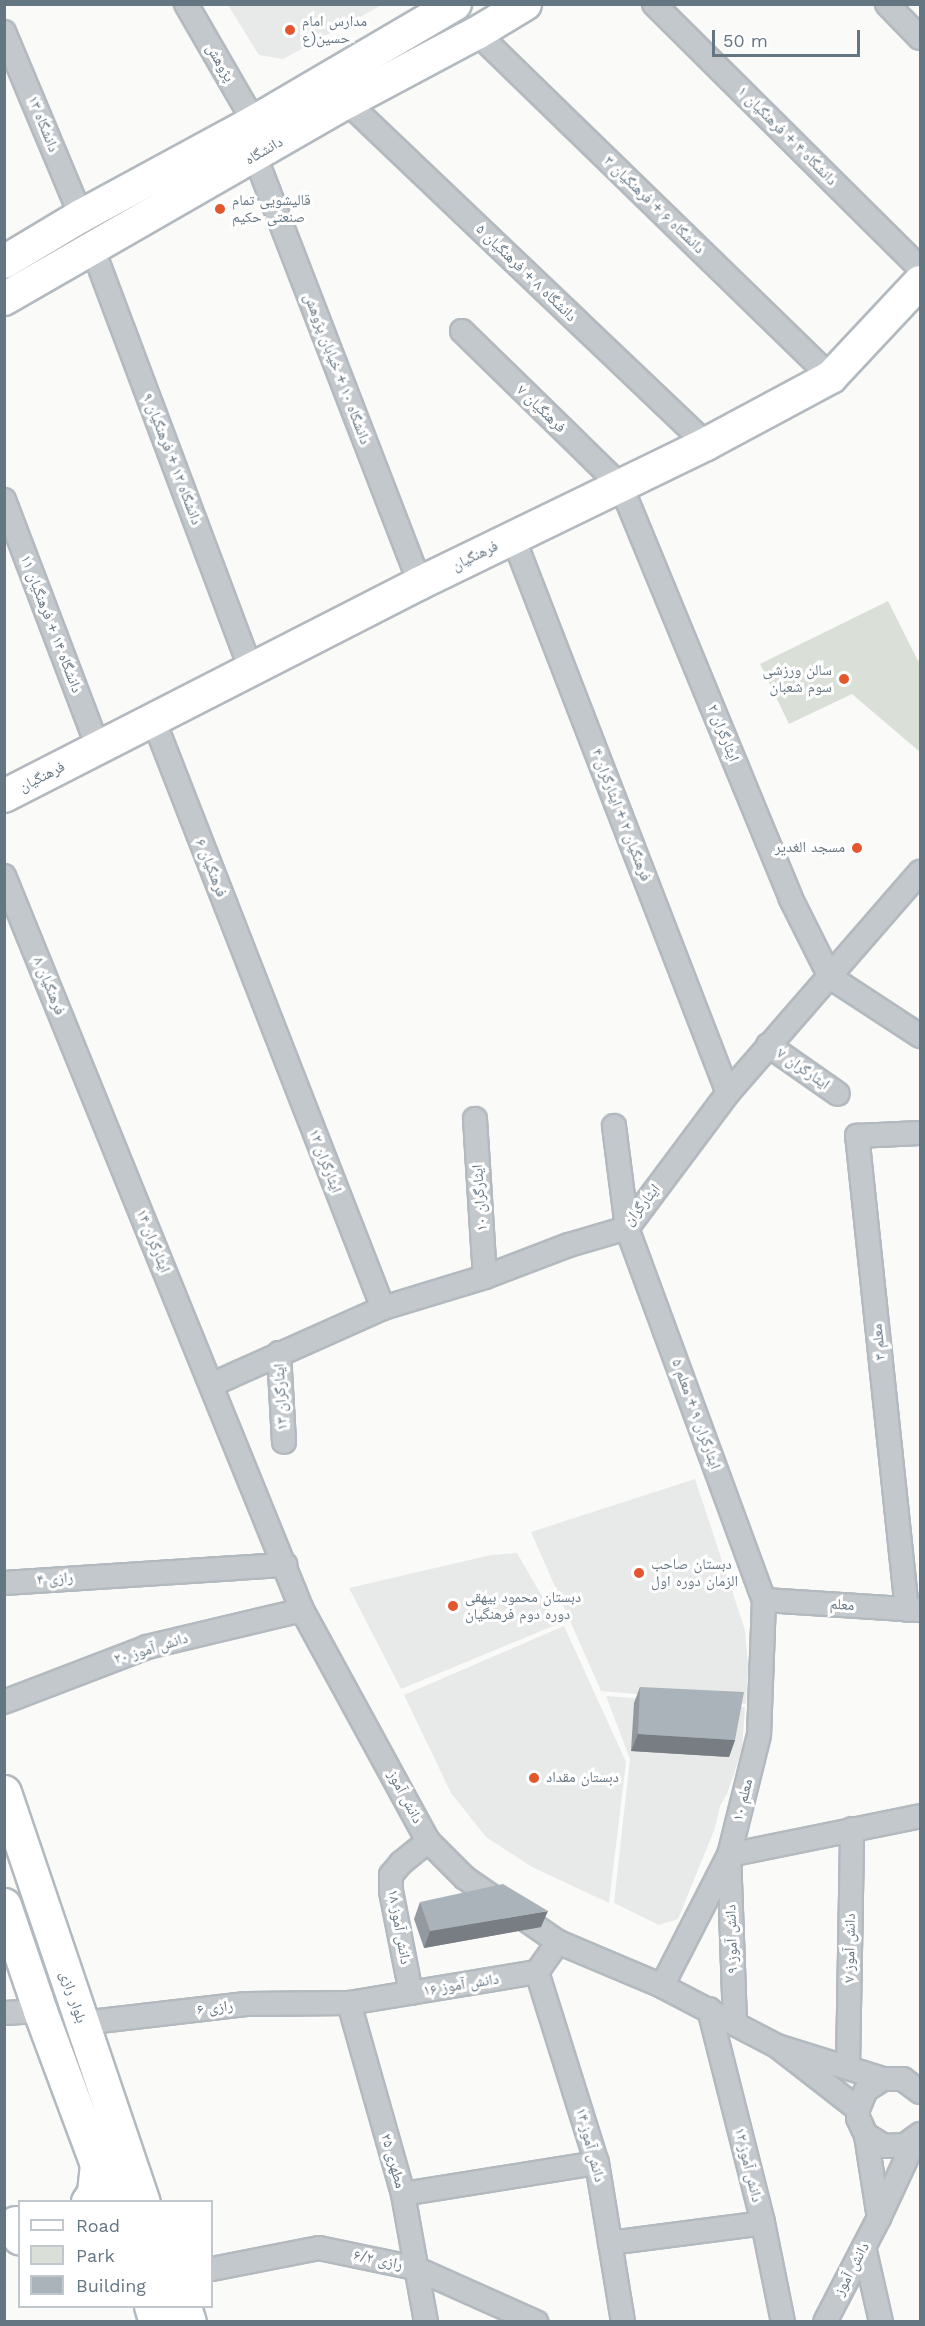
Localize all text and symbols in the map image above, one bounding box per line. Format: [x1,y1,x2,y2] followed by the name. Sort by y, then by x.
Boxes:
[302,12,367,47] place label: مدارس امام حسین(ع
[715,18,864,56] scale bar
[283,23,297,37] marker: مدارس امام حسین(ع
[723,30,768,51] text: 50 m
[202,41,238,85] street label: پژوهش
[734,83,840,189] street label: دانشگاه ۴ + فرهنگیان ۱
[24,93,62,155] street label: دانشگاه ۱۳
[242,133,286,169] street label: دانشگاه
[600,152,708,258] street label: دانشگاه ۶ + فرهنگیان ۳
[232,191,311,226] place label: قالیشویی تمام صنعتی حکیم
[213,202,227,216] marker: قالیشویی تمام صنعتی حکیم
[472,220,580,326] street label: دانشگاه ۸ + فرهنگیان ۵
[300,291,374,447] street label: دانشگاه ۱۰ + خیابان پژوهش
[513,381,569,437] street label: فرهنگیان ۷
[139,391,205,527] street label: دانشگاه ۱۲ + فرهنگیان ۹
[449,537,501,575] street label: فرهنگیان
[16,552,86,696] street label: دانشگاه ۱۴ + فرهنگیان ۱۱
[762,661,832,696] place label: سالن ورزشی سوم شعبان
[837,672,851,686] marker: سالن ورزشی سوم شعبان
[703,702,743,764] street label: ایثارگران ۲
[587,746,655,884] street label: فرهنگیان ۲ + ایثارگران ۴
[16,758,68,796] street label: فرهنگیان
[192,836,230,900] street label: فرهنگیان ۶
[775,839,845,857] place label: مسجد الغدیر
[850,841,864,855] marker: مسجد الغدیر
[29,954,69,1018] street label: فرهنگیان ۸
[773,1044,833,1094] street label: ایثارگران ۷
[305,1127,345,1195] street label: ایثارگران ۱۲
[469,1164,491,1232] street label: ایثارگران ۱۰
[620,1181,664,1229] street label: ایثارگران
[132,1207,174,1275] street label: ایثارگران ۱۴
[868,1323,890,1361] street label: معلم ۳
[668,1356,724,1472] street label: ایثارگران ۹ + معلم ۵
[270,1363,292,1431] street label: ایثارگران ۱۳
[651,1555,738,1590] place label: دبستان صاحب الزمان دوره اول
[632,1566,646,1580] marker: دبستان صاحب الزمان دوره اول
[36,1568,74,1590] street label: رازی ۴
[465,1588,581,1623] place label: دبستان محمود بیهقی دوره دوم فرهنگیان
[829,1595,855,1615] street label: معلم
[446,1599,460,1613] marker: دبستان محمود بیهقی دوره دوم فرهنگیان
[112,1629,190,1669] street label: دانش آموز ۲۰
[384,1767,426,1827] street label: دانش آموز
[546,1769,619,1787] place label: دبستان مقداد
[527,1771,541,1785] marker: دبستان مقداد
[729,1777,757,1823] street label: معلم ۱۰
[384,1888,414,1966] street label: دانش آموز ۱۸
[722,1904,742,1974] street label: دانش آموز ۹
[840,1913,860,1983] street label: دانش آموز ۷
[56,1969,90,2025] street label: بلوار رازی
[422,1970,500,2000] street label: دانش آموز ۱۶
[196,1997,234,2019] street label: رازی ۶
[571,2106,609,2184] street label: دانش آموز ۱۴
[730,2126,766,2204] street label: دانش آموز ۱۲
[377,2132,409,2190] street label: مطهری ۲۵
[18,2200,213,2308] legend
[76,2215,120,2236] text: Road
[831,2239,873,2299] street label: دانش آموز
[76,2245,115,2266] text: Park
[352,2246,404,2274] street label: رازی ۶/۲
[76,2275,146,2296] text: Building

